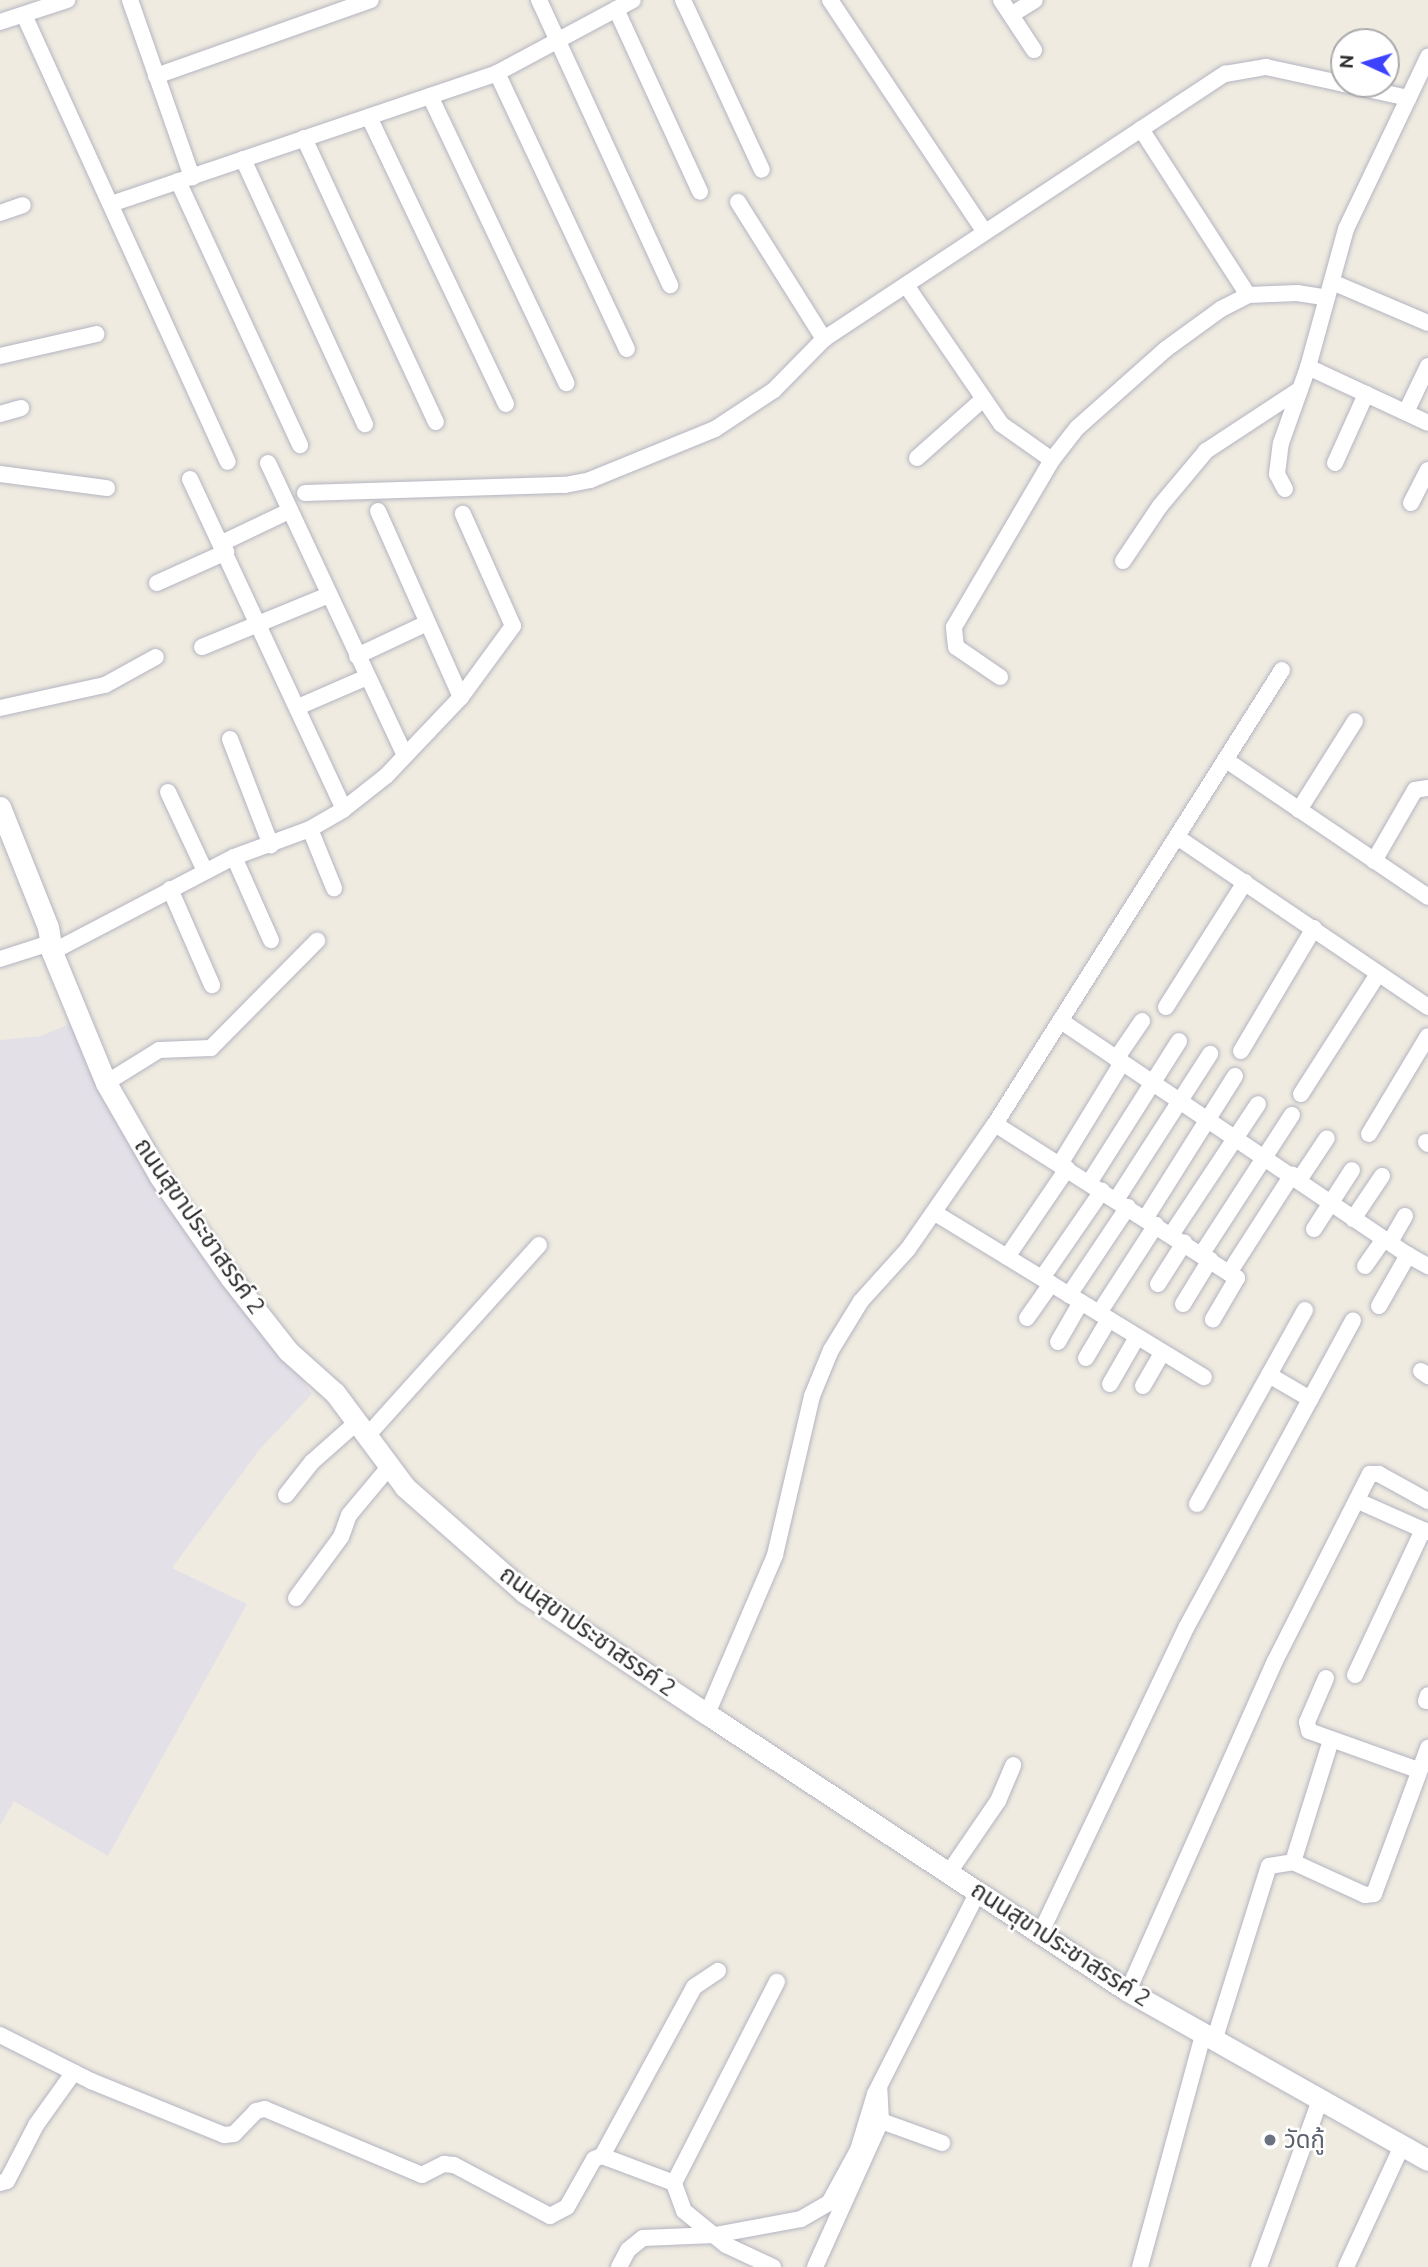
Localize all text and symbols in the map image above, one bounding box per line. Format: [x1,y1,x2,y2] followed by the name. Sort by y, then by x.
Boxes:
[1330,28,1400,98] north arrow
[1335,54,1358,70] text: N
[128,1132,272,1320] street label: ถนนสุขาประชาสรรค์ 2
[494,1559,682,1703] street label: ถนนสุขาประชาสรรค์ 2
[966,1875,1156,2013] street label: ถนนสุขาประชาสรรค์ 2
[1284,2126,1325,2154] place label: วัดกู้
[1262,2132,1278,2148] marker: วัดกู้

